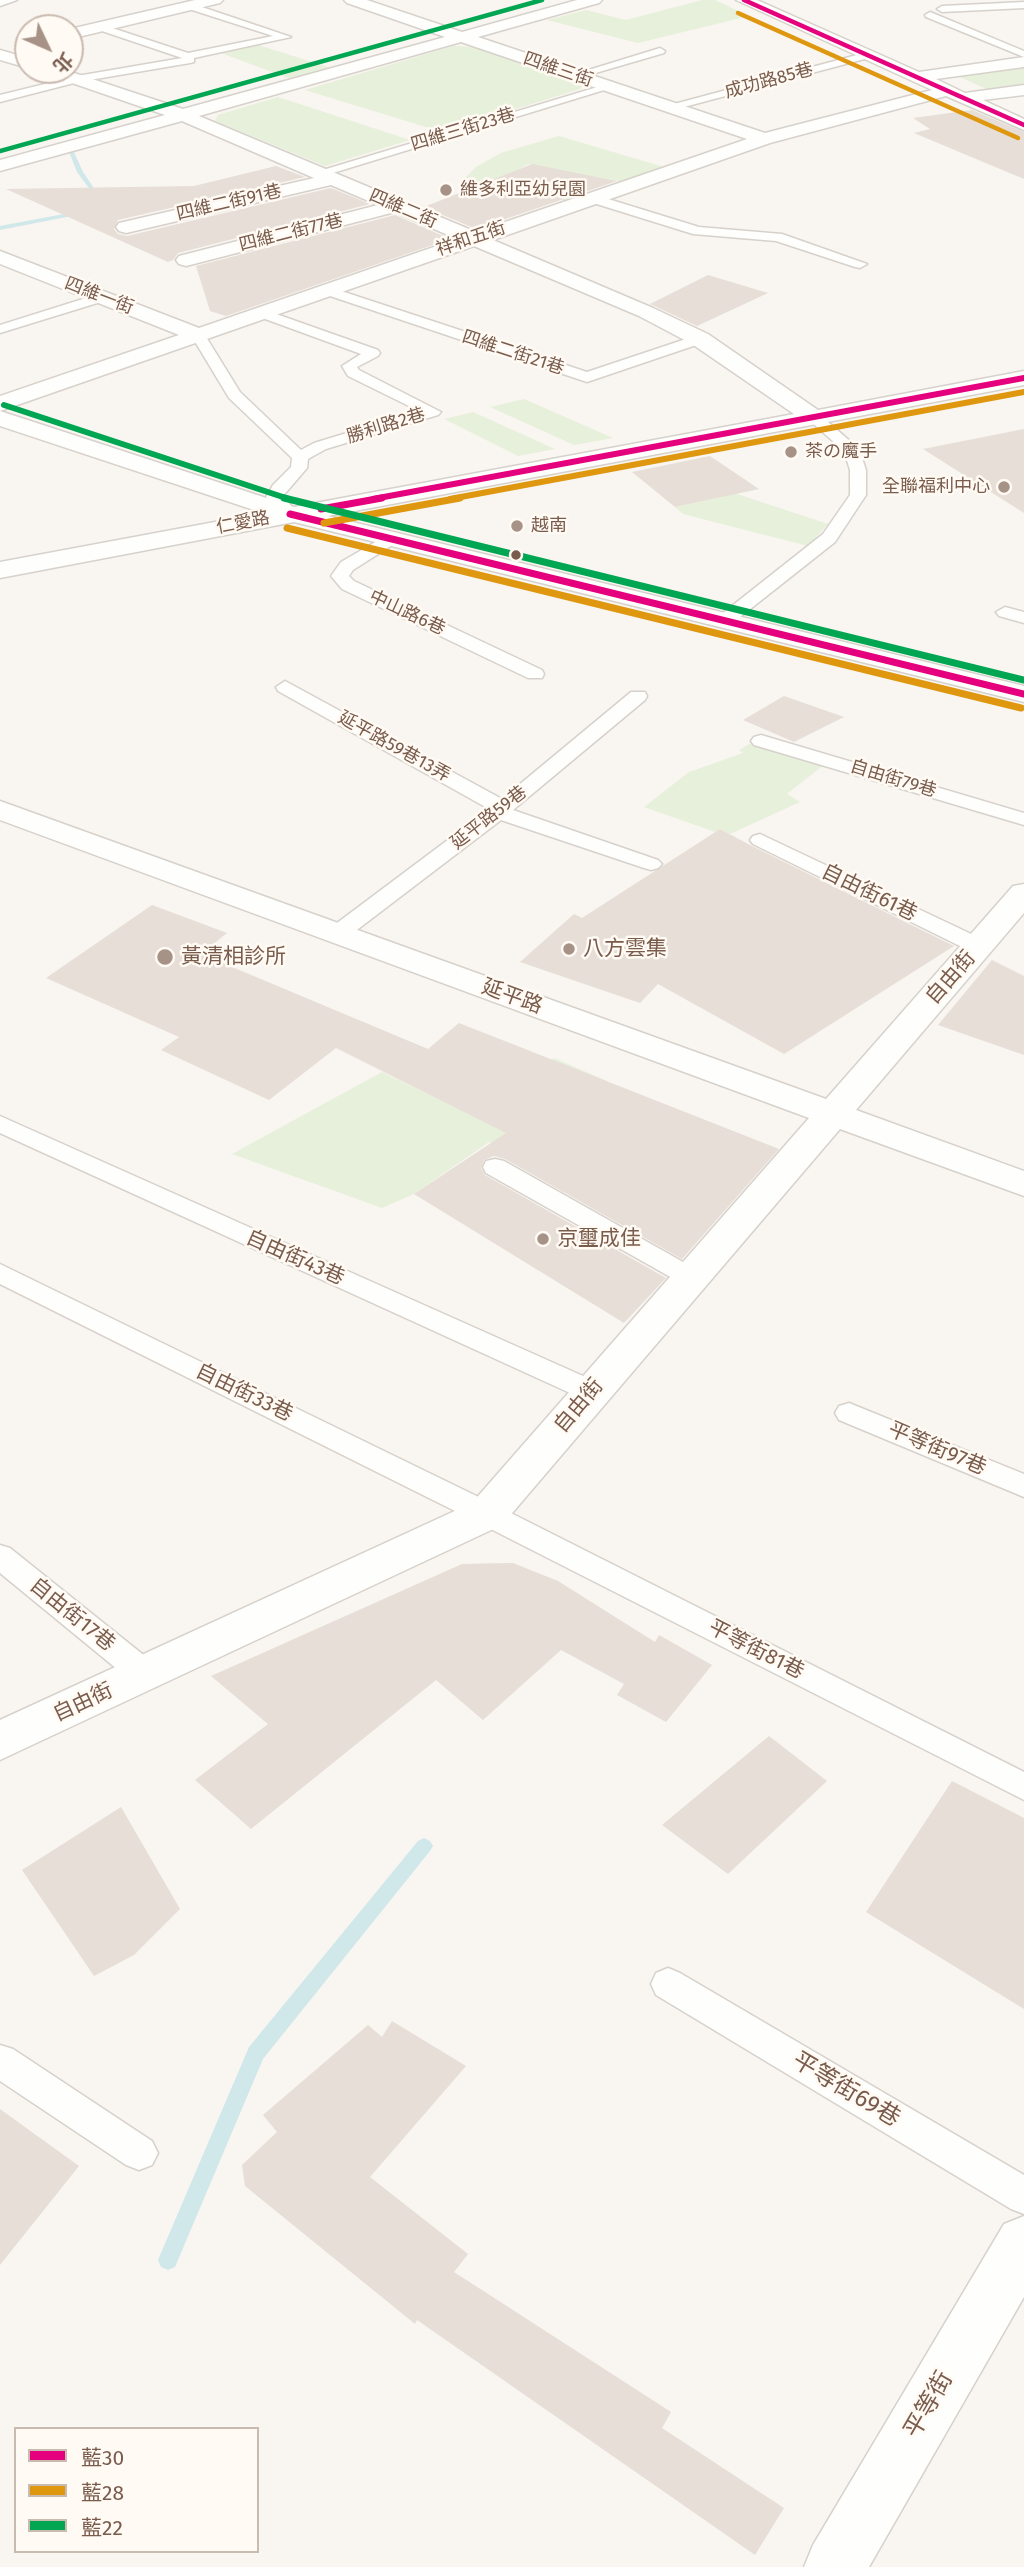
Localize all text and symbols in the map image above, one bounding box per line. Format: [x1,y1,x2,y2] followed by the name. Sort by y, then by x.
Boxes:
[14,14,84,84] north arrow
[48,48,78,77] text: 北
[520,48,596,92] street label: 四維三街
[722,59,816,103] street label: 成功路85巷
[408,104,518,156] street label: 四維三街23巷
[460,179,586,201] place label: 維多利亞幼兒園
[174,180,284,226] street label: 四維二街91巷
[438,182,454,198] marker: 維多利亞幼兒園
[366,185,440,233] street label: 四維二街
[237,210,345,256] street label: 四維二街77巷
[433,217,509,261] street label: 祥和五街
[62,273,136,319] street label: 四維一街
[459,326,567,380] street label: 四維二街21巷
[344,404,428,448] street label: 勝利路2巷
[805,441,877,463] place label: 茶の魔手
[783,444,799,460] marker: 茶の魔手
[882,476,990,498] place label: 全聯福利中心
[996,479,1012,495] marker: 全聯福利中心
[214,507,272,539] street label: 仁愛路
[531,515,567,537] place label: 越南
[509,518,525,534] marker: 越南
[509,548,523,562] unlabelled marker
[365,586,449,640] street label: 中山路6巷
[334,707,454,787] street label: 延平路59巷13弄
[847,756,939,802] street label: 自由街79巷
[447,782,531,854] street label: 延平路59巷
[817,859,921,927] street label: 自由街61巷
[583,936,667,962] place label: 八方雲集
[561,941,577,957] marker: 八方雲集
[181,944,286,970] place label: 黃清相診所
[921,946,981,1010] street label: 自由街
[155,947,175,967] marker: 黃清相診所
[478,974,546,1020] street label: 延平路
[242,1225,348,1291] street label: 自由街43巷
[557,1226,641,1252] place label: 京璽成佳
[535,1231,551,1247] marker: 京璽成佳
[191,1359,297,1427] street label: 自由街33巷
[549,1374,609,1438] street label: 自由街
[884,1417,990,1481] street label: 平等街97巷
[24,1573,120,1657] street label: 自由街17巷
[704,1615,808,1685] street label: 平等街81巷
[49,1678,117,1728] street label: 自由街
[787,2046,905,2134] street label: 平等街69巷
[899,2367,959,2443] street label: 平等街
[14,2427,259,2553] legend
[81,2445,124,2471] text: 藍30
[81,2480,124,2506] text: 藍28
[81,2515,123,2541] text: 藍22

